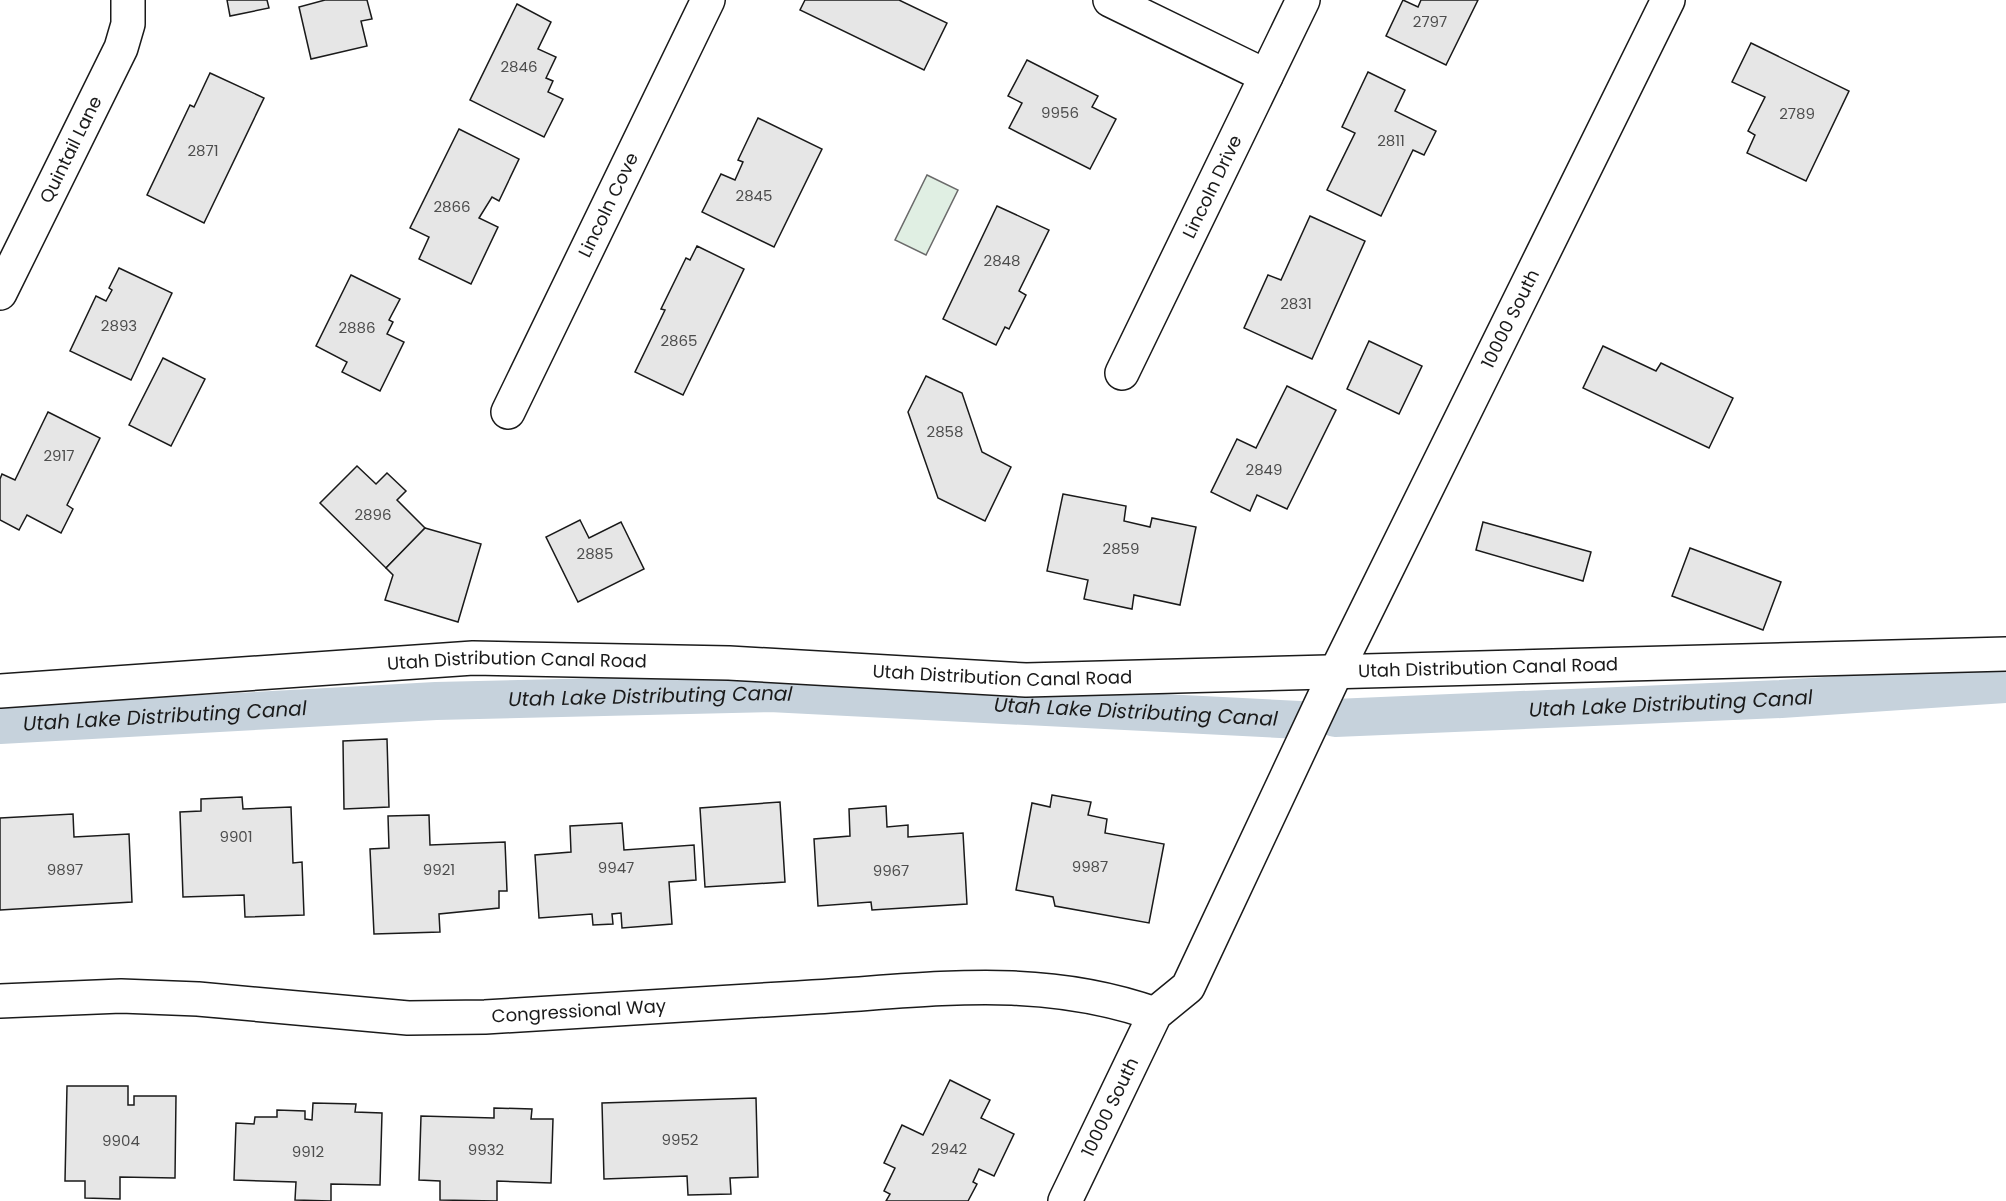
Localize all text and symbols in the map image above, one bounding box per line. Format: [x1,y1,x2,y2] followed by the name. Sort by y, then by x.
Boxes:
[1413,11,1447,32] house number: 2797
[500,56,538,77] house number: 2846
[33,91,107,207] street label: Quintail Lane
[1041,102,1079,123] house number: 9956
[1779,103,1815,124] house number: 2789
[1377,130,1405,151] house number: 2811
[1176,131,1248,242] street label: Lincoln Drive
[187,140,219,161] house number: 2871
[572,148,644,261] street label: Lincoln Cove
[736,185,772,206] house number: 2845
[433,196,471,217] house number: 2866
[984,250,1021,271] house number: 2848
[1475,265,1545,372] street label: 10000 South
[1280,293,1312,314] house number: 2831
[101,315,137,336] house number: 2893
[338,317,376,338] house number: 2886
[660,330,698,351] house number: 2865
[927,421,963,442] house number: 2858
[43,445,75,466] house number: 2917
[1246,459,1282,480] house number: 2849
[354,504,392,525] house number: 2896
[1103,538,1139,559] house number: 2859
[577,543,613,564] house number: 2885
[386,645,647,676] street label: Utah Distribution Canal Road
[1358,651,1618,683] street label: Utah Distribution Canal Road
[872,658,1133,692] street label: Utah Distribution Canal Road
[508,679,793,713] water label: Utah Lake Distributing Canal
[1528,683,1814,724] water label: Utah Lake Distributing Canal
[993,690,1279,733] water label: Utah Lake Distributing Canal
[22,694,308,738] water label: Utah Lake Distributing Canal
[219,826,253,847] house number: 9901
[1072,856,1108,877] house number: 9987
[598,857,634,878] house number: 9947
[47,859,83,880] house number: 9897
[423,859,455,880] house number: 9921
[873,860,909,881] house number: 9967
[491,993,667,1029] street label: Congressional Way
[1075,1053,1144,1161] street label: 10000 South
[662,1129,698,1150] house number: 9952
[102,1130,140,1151] house number: 9904
[931,1138,967,1159] house number: 2942
[468,1139,504,1160] house number: 9932
[292,1141,324,1162] house number: 9912

